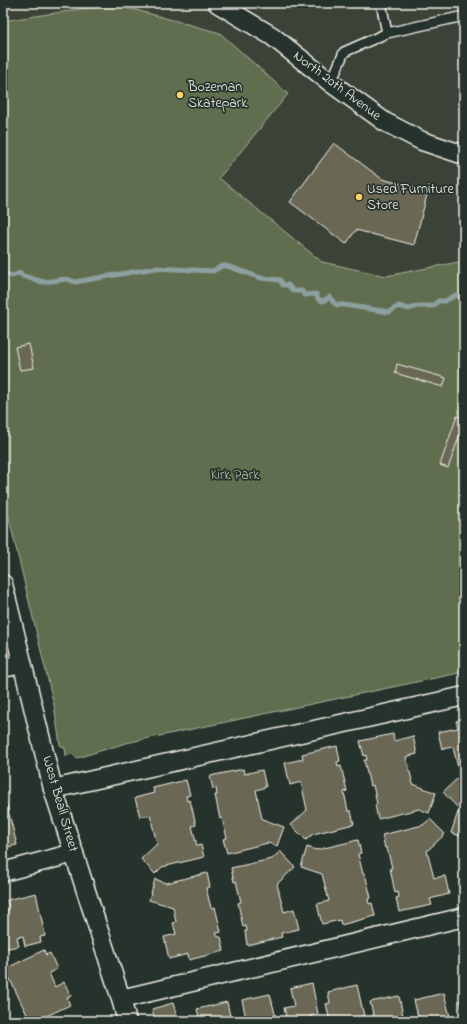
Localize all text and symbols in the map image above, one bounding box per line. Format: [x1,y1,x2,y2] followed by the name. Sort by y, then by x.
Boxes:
[288,46,386,127] street label: North 20th Avenue
[187,77,248,114] place label: Bozeman Skatepark
[175,90,185,100] marker: Bozeman Skatepark
[367,179,454,216] place label: Used Furniture Store
[354,192,364,202] marker: Used Furniture Store
[211,465,260,486] park label: Kirk Park
[36,753,84,855] street label: West Beall Street

